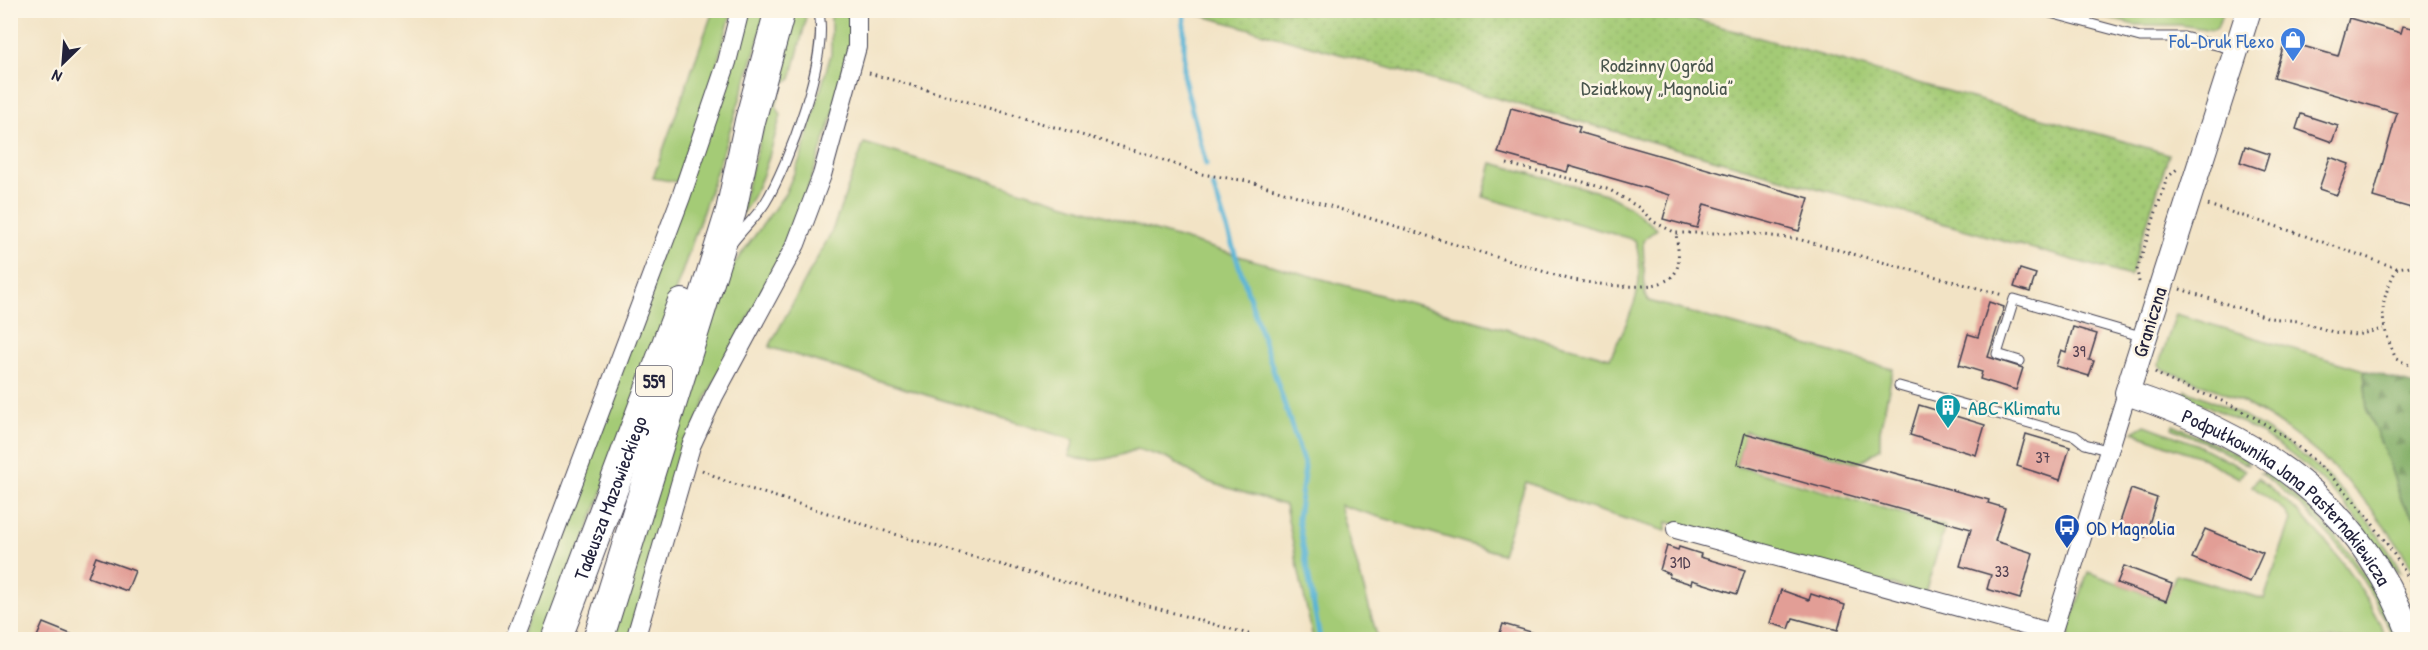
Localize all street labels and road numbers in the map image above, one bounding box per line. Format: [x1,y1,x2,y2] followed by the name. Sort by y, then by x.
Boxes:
[2126,284,2172,360] street label: Graniczna
[636,366,672,396] road number: 559
[2178,402,2398,590] street label: Podpułkownika Jana Pasternakiewicza
[566,412,652,584] street label: Tadeusza Mazowieckiego

